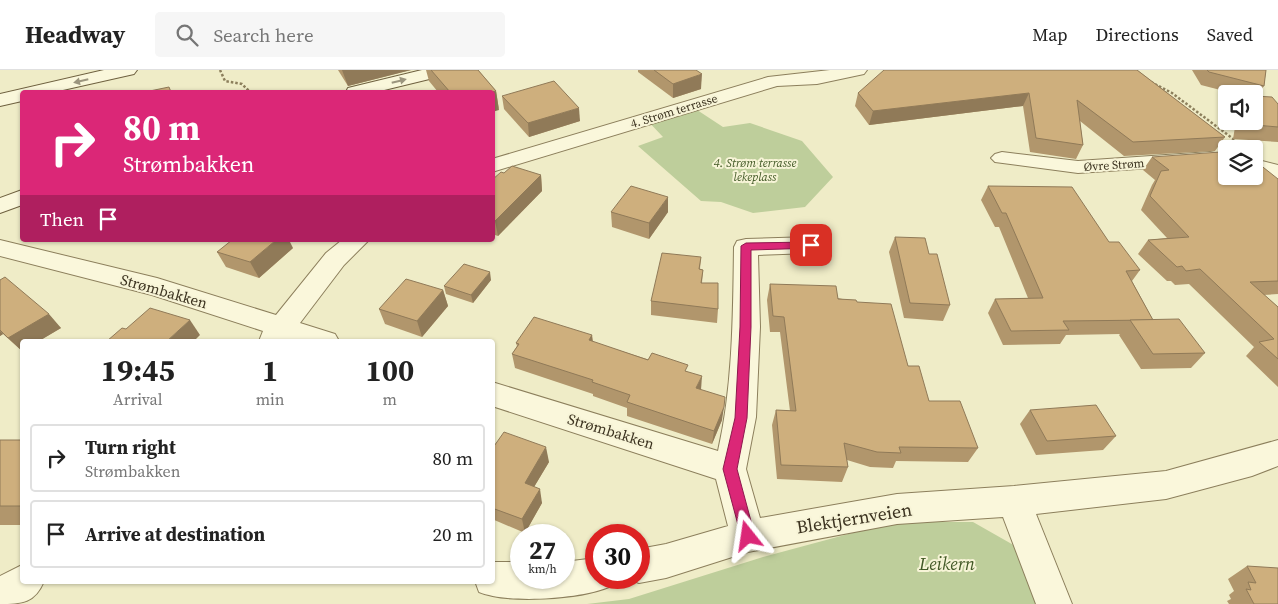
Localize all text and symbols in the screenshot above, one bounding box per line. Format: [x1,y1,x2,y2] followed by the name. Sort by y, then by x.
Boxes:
[155,12,505,57] search box
[25,18,125,51] text: Headway
[173,21,201,49] icon: search
[213,22,314,48] text: Search here
[1032,22,1068,47] text: Map
[1096,22,1179,47] text: Directions
[1207,22,1253,47] text: Saved
[73,77,88,85] one-way arrow
[392,77,407,85] one-way arrow
[1218,85,1263,185] map controls
[1218,85,1263,130] button: sound
[629,90,719,132] street label: 4. Strøm terrasse
[123,104,200,152] text: 80 m
[40,110,105,175] icon: right
[1218,140,1263,185] button: layers
[123,149,254,179] text: Strømbakken
[714,155,796,185] park label: 4. Strøm terrasse lekeplass
[1083,155,1145,175] street label: Øvre Strøm
[94,205,122,233] icon: arrive
[40,206,84,232] text: Then
[790,224,832,266] pin
[797,231,825,259] icon: arrive
[118,269,210,313] street label: Strømbakken
[101,350,175,391] text: 19:45
[262,350,278,391] text: 1
[365,350,414,391] text: 100
[113,388,163,410] text: Arrival
[256,388,285,410] text: min
[383,388,397,410] text: m
[565,408,657,454] street label: Strømbakken
[85,434,176,460] text: Turn right
[42,444,70,472] icon: right
[432,445,473,471] text: 80 m
[85,460,180,482] text: Strømbakken
[794,497,914,539] street label: Blektjernveien
[721,509,773,561] position arrow
[42,520,70,548] icon: arrive
[85,521,265,547] text: Arrive at destination
[432,521,473,547] text: 20 m
[585,524,650,589] speed limit sign: 30
[529,533,556,567] text: 27
[918,551,975,576] park label: Leikern
[528,561,557,577] text: km/h

